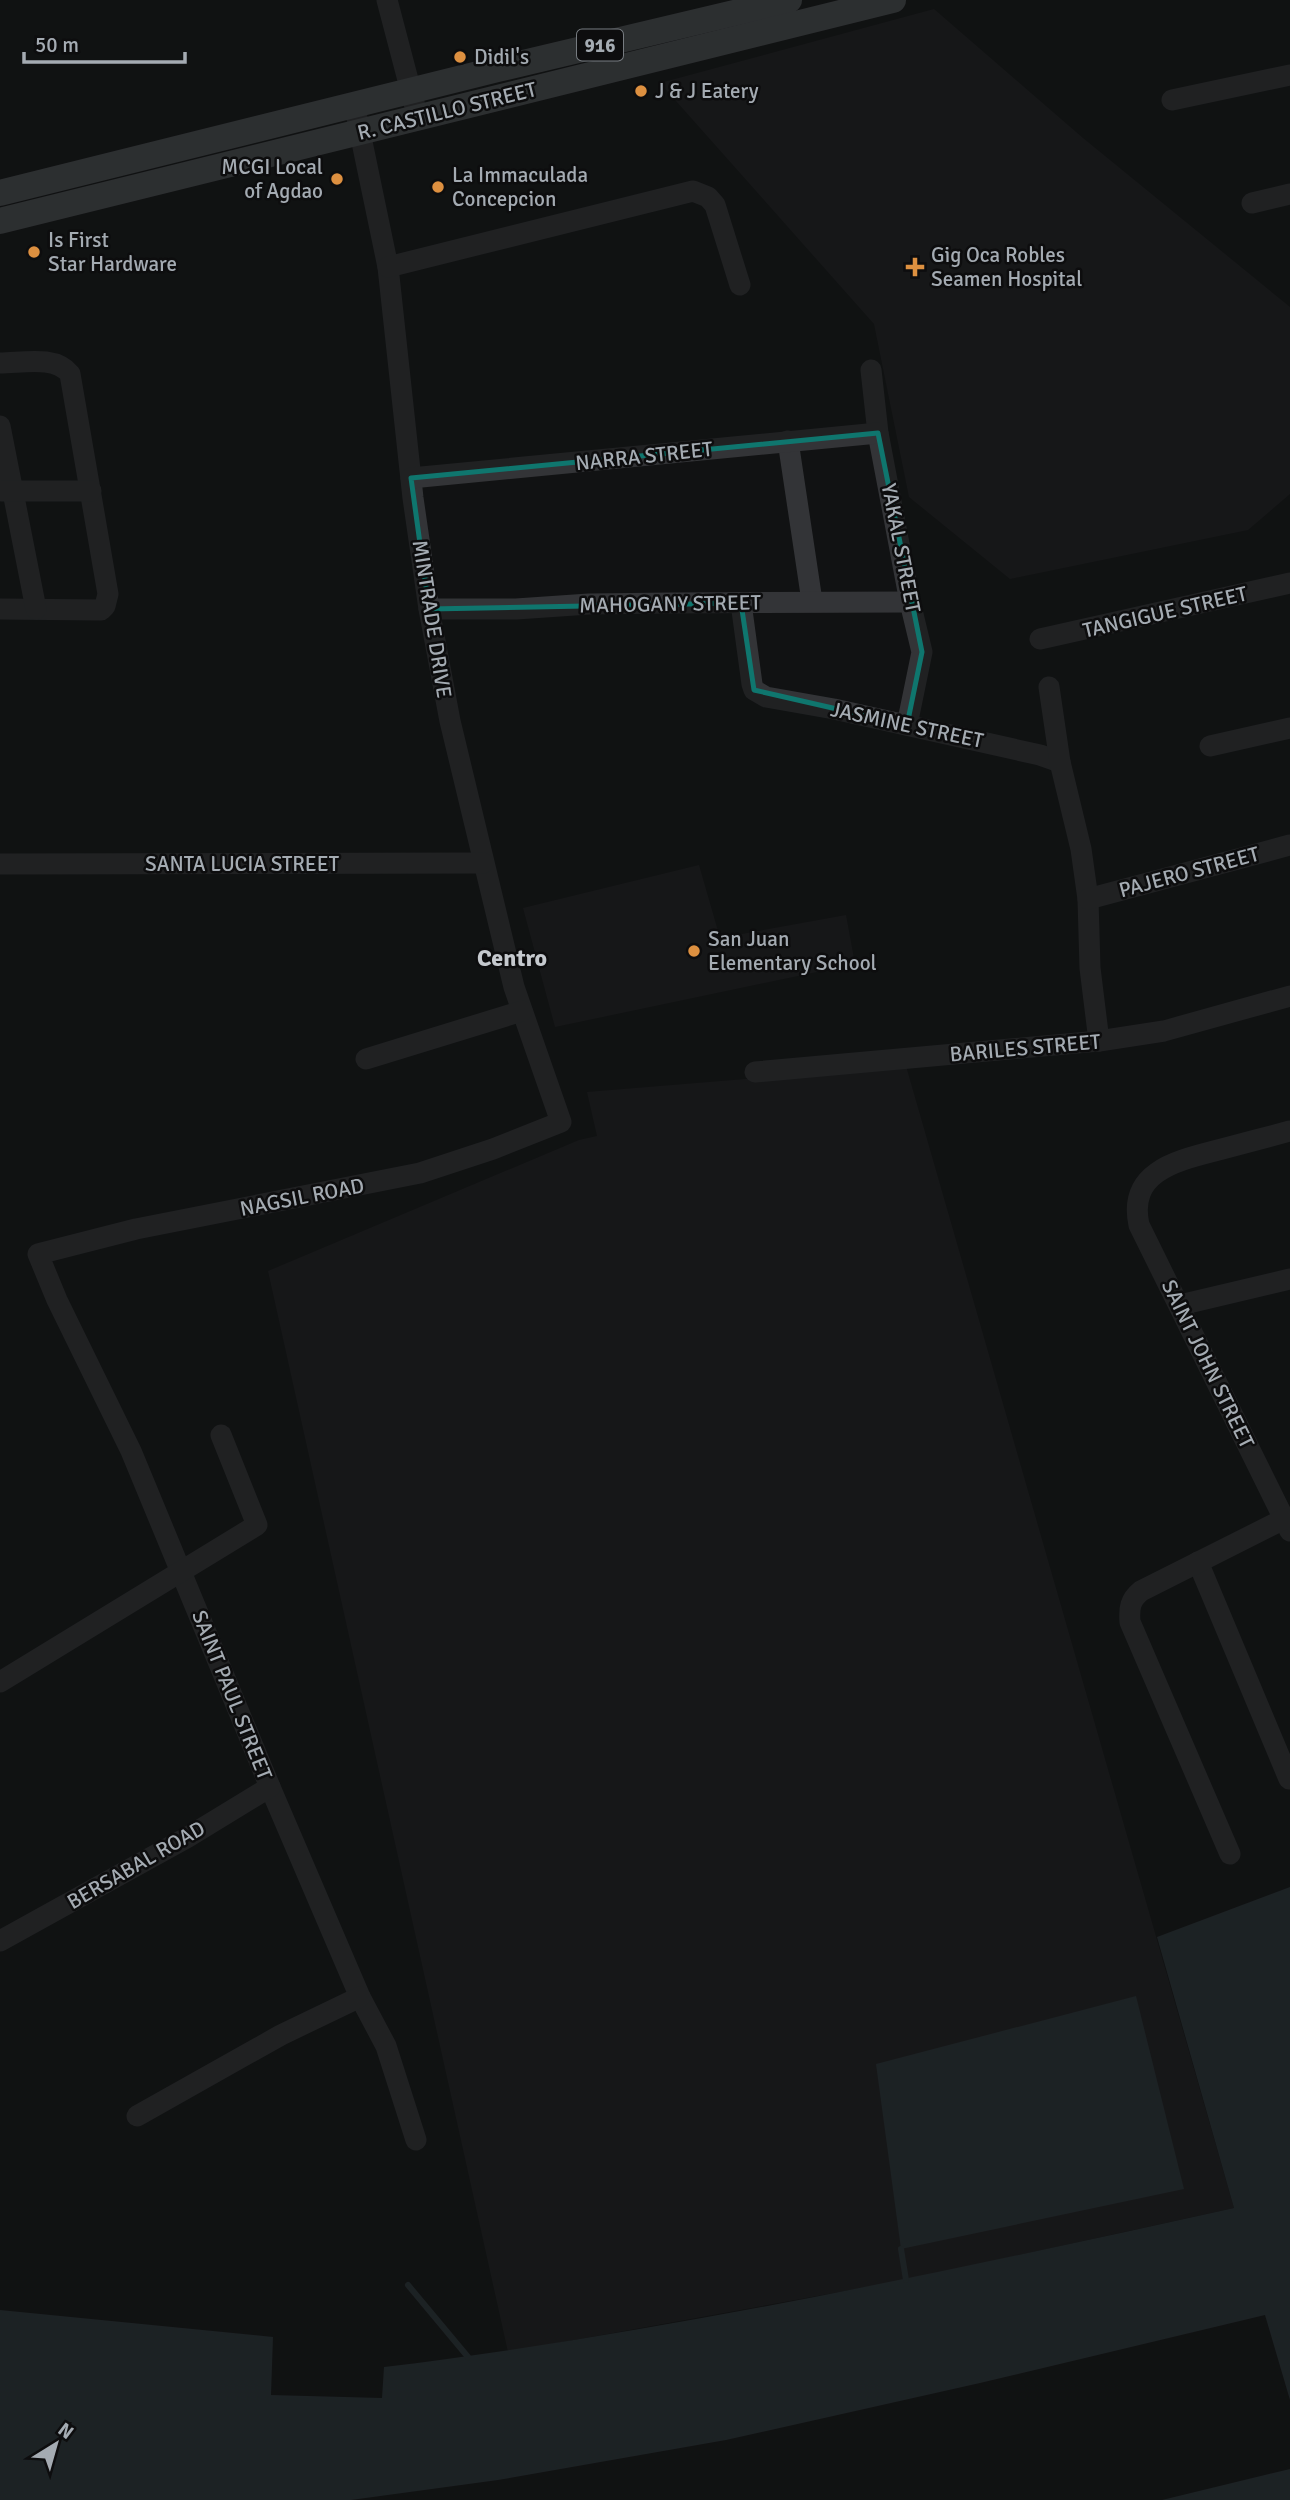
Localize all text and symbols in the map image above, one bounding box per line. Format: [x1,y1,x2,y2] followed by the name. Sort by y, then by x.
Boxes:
[24,21,186,65] scale bar
[577,30,623,60] road number: 916
[35,32,79,58] text: 50 m
[474,44,529,70] place label: Didil's
[452,49,468,65] marker: Didil's
[355,76,540,146] street label: R. CASTILLO STREET
[655,78,759,104] place label: J & J Eatery
[633,83,649,99] marker: J & J Eatery
[221,154,323,204] place label: MCGI Local of Agdao
[452,162,588,212] place label: La Immaculada Concepcion
[329,171,345,187] marker: MCGI Local of Agdao
[430,179,446,195] marker: La Immaculada Concepcion
[48,227,177,277] place label: Is First Star Hardware
[931,242,1082,292] place label: Gig Oca Robles Seamen Hospital
[26,244,42,260] marker: Is First Star Hardware
[905,257,925,277] marker: Gig Oca Robles Seamen Hospital
[574,436,715,476] street label: NARRA STREET
[876,481,926,616] street label: YAKAL STREET
[407,538,457,700] street label: MINTRADE DRIVE
[1080,580,1250,644] street label: TANGIGUE STREET
[579,589,762,619] street label: MAHOGANY STREET
[828,696,986,754] street label: JASMINE STREET
[1116,841,1263,903] street label: PAJERO STREET
[145,851,340,877] street label: SANTA LUCIA STREET
[708,926,877,976] place label: San Juan Elementary School
[477,943,547,973] district label: Centro
[686,943,702,959] marker: San Juan Elementary School
[948,1028,1102,1068] street label: BARILES STREET
[238,1172,366,1222] street label: NAGSIL ROAD
[1156,1276,1260,1453] street label: SAINT JOHN STREET
[186,1606,278,1784] street label: SAINT PAUL STREET
[62,1815,210,1915] street label: BERSABAL ROAD
[21,2409,91,2479] north arrow
[53,2418,78,2445] text: N

